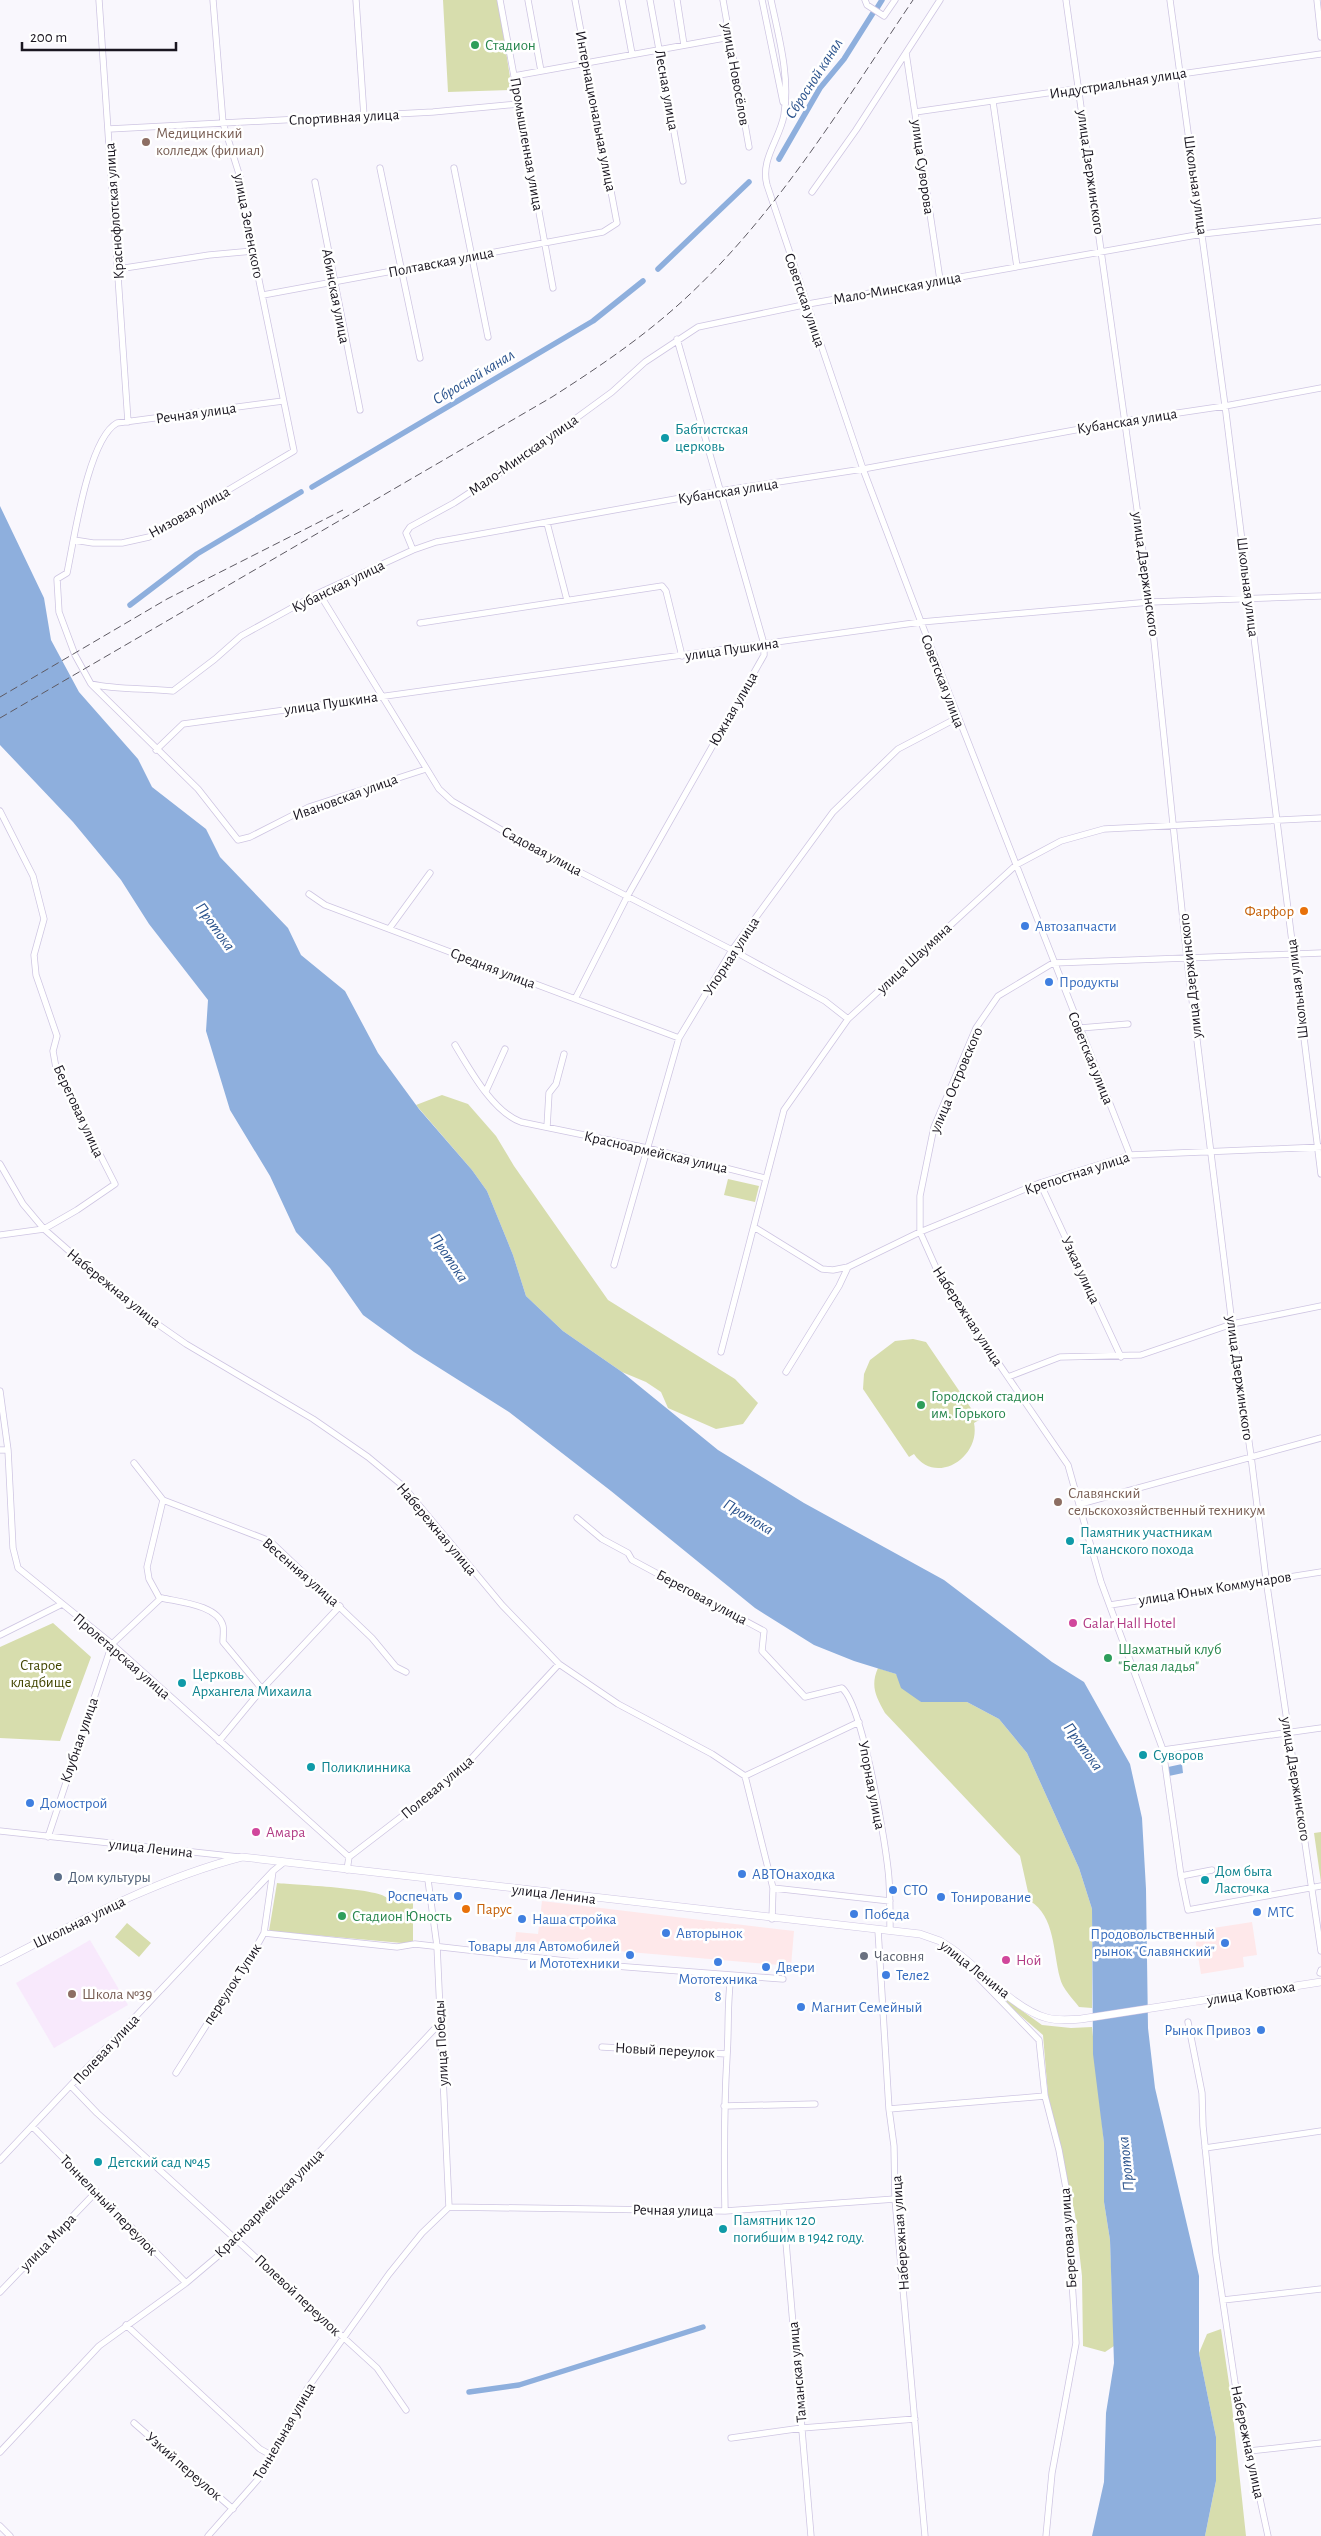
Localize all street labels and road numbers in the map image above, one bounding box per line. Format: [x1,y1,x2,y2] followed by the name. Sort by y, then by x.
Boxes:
[719,21,752,127] street label: улица Новосёлов
[573,29,619,193] street label: Интернациональная улица
[652,49,681,132] street label: Лесная улица
[1048,65,1188,102] street label: Индустриальная улица
[507,76,546,212] street label: Промышленная улица
[288,107,400,128] street label: Спортивная улица
[1074,108,1107,235] street label: улица Дзержинского
[908,118,937,216] street label: улица Суворова
[1181,134,1210,236] street label: Школьная улица
[102,142,127,280] street label: Краснофлотская улица
[231,171,266,280] street label: улица Зеленского
[387,245,495,280] street label: Полтавская улица
[319,247,352,345] street label: Абинская улица
[781,251,828,349] street label: Советская улица
[832,270,962,307] street label: Мало-Минская улица
[155,400,237,427] street label: Речная улица
[1076,406,1178,437] street label: Кубанская улица
[466,412,581,499] street label: Мало-Минская улица
[677,476,779,507] street label: Кубанская улица
[146,484,233,541] street label: Низовая улица
[1129,510,1162,637] street label: улица Дзержинского
[1234,536,1261,638] street label: Школьная улица
[289,557,387,615] street label: Кубанская улица
[918,632,967,730] street label: Советская улица
[683,636,780,664] street label: улица Пушкина
[706,670,761,749] street label: Южная улица
[282,690,379,718] street label: улица Пушкина
[291,771,400,823] street label: Ивановская улица
[499,824,585,879] street label: Садовая улица
[1176,913,1205,1040] street label: улица Дзержинского
[701,914,762,998] street label: Упорная улица
[873,920,955,997] street label: улица Шаумяна
[1284,938,1311,1040] street label: Школьная улица
[448,945,538,992] street label: Средняя улица
[1065,1010,1116,1107] street label: Советская улица
[927,1025,985,1136] street label: улица Островского
[50,1062,107,1160] street label: Береговая улица
[583,1129,729,1176] street label: Красноармейская улица
[1023,1149,1132,1198] street label: Крепостная улица
[1058,1234,1103,1306] street label: Узкая улица
[64,1246,163,1331] street label: Набережная улица
[930,1264,1005,1369] street label: Набережная улица
[1223,1314,1256,1441] street label: улица Дзержинского
[394,1480,480,1578] street label: Набережная улица
[260,1535,342,1610] street label: Весенняя улица
[654,1567,750,1628] street label: Береговая улица
[1137,1569,1292,1608] street label: улица Юных Коммунаров
[70,1610,173,1702] street label: Пролетарская улица
[58,1695,101,1785] street label: Клубная улица
[1278,1715,1313,1842] street label: улица Дзержинского
[856,1739,888,1831] street label: Упорная улица
[398,1753,477,1822] street label: Полевая улица
[107,1837,194,1860] street label: улица Ленина
[510,1882,597,1907] street label: улица Ленина
[31,1894,128,1951] street label: Школьная улица
[936,1937,1013,2001] street label: улица Ленина
[201,1941,264,2028] street label: переулок Тупик
[1205,1979,1296,2008] street label: улица Ковтюха
[432,2000,451,2087] street label: улица Победы
[70,2011,142,2087] street label: Полевая улица
[615,2040,715,2061] street label: Новый переулок
[212,2146,327,2261] street label: Красноармейская улица
[57,2152,160,2258] street label: Тоннельный переулок
[889,2175,912,2291] street label: Набережная улица
[1057,2187,1079,2289] street label: Береговая улица
[632,2202,714,2219] street label: Речная улица
[17,2211,79,2274] street label: улица Мира
[252,2252,344,2339] street label: Полевой переулок
[786,2321,809,2423] street label: Таманская улица
[251,2380,318,2482] street label: Тоннельная улица
[1228,2384,1267,2500] street label: Набережная улица
[143,2429,225,2503] street label: Узкий переулок

